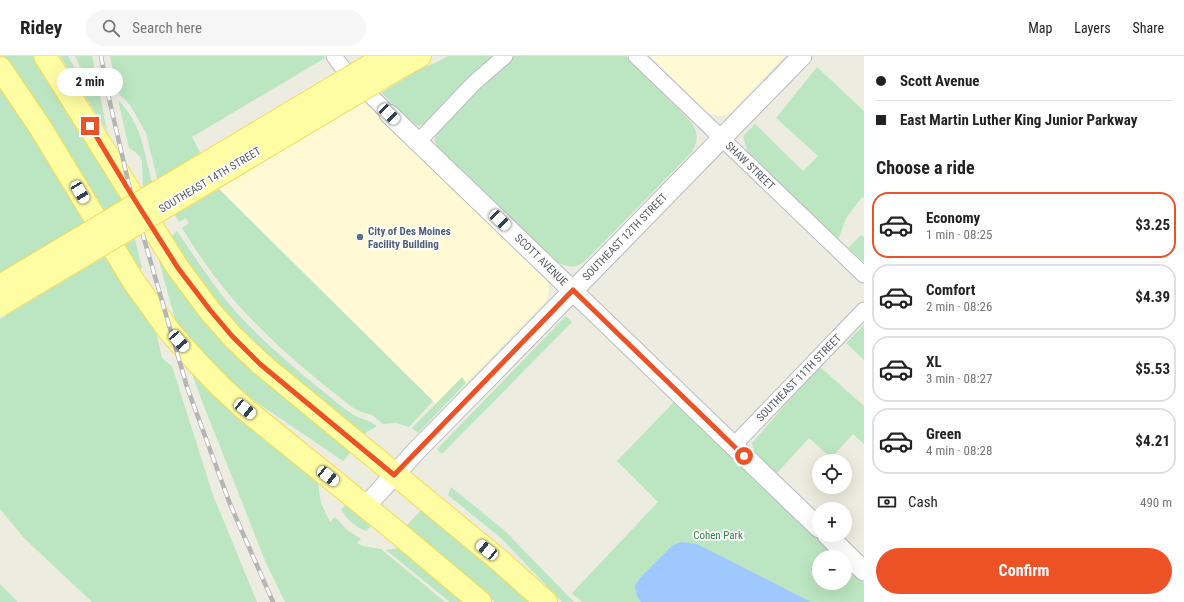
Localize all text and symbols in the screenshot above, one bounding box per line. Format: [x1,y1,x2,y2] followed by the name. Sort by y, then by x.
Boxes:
[86,10,366,46] search box
[20,16,62,39] text: Ridey
[100,17,122,39] icon: search
[132,19,202,37] text: Search here
[1028,20,1052,36] text: Map
[1074,20,1111,36] text: Layers
[1133,20,1164,36] text: Share
[57,68,123,96] callout: 2 min
[900,72,979,90] text: Scott Avenue
[76,74,104,89] text: 2 min
[376,101,402,127] car
[900,111,1137,129] text: East Martin Luther King Junior Parkway
[81,117,99,135] route end
[723,139,778,193] street label: SHAW STREET
[157,144,264,216] street label: SOUTHEAST 14TH STREET
[876,157,975,178] text: Choose a ride
[69,179,91,205] car
[580,190,670,283] street label: SOUTHEAST 12TH STREET
[487,207,513,233] car
[878,207,914,243] icon: car
[926,209,980,227] text: Economy
[1135,216,1170,234] text: $3.25
[368,225,451,251] place label: City of Des Moines Facility Building
[926,227,992,242] text: 1 min · 08:25
[355,232,365,242] marker: City of Des Moines Facility Building
[512,232,570,289] street label: SCOTT AVENUE
[878,279,914,315] icon: car
[926,281,975,299] text: Comfort
[1135,288,1170,306] text: $4.39
[926,299,992,314] text: 2 min · 08:26
[167,328,191,354] car
[754,331,844,424] street label: SOUTHEAST 11TH STREET
[878,351,914,387] icon: car
[926,353,942,371] text: XL
[1135,360,1170,378] text: $5.53
[926,371,992,386] text: 3 min · 08:27
[232,397,258,421] car
[878,423,914,459] icon: car
[926,425,961,443] text: Green
[1135,432,1170,450] text: $4.21
[926,443,992,458] text: 4 min · 08:28
[735,447,753,465] route start
[812,454,852,590] map controls
[812,454,852,494] button: locate
[315,464,341,488] car
[876,491,898,513] icon: cash
[908,493,938,511] text: Cash
[1140,495,1172,510] text: 490 m
[812,502,852,542] button: +
[693,529,743,542] park label: Cohen Park
[474,538,500,562] car
[876,548,1172,594] button: Confirm
[812,550,852,590] button: −

